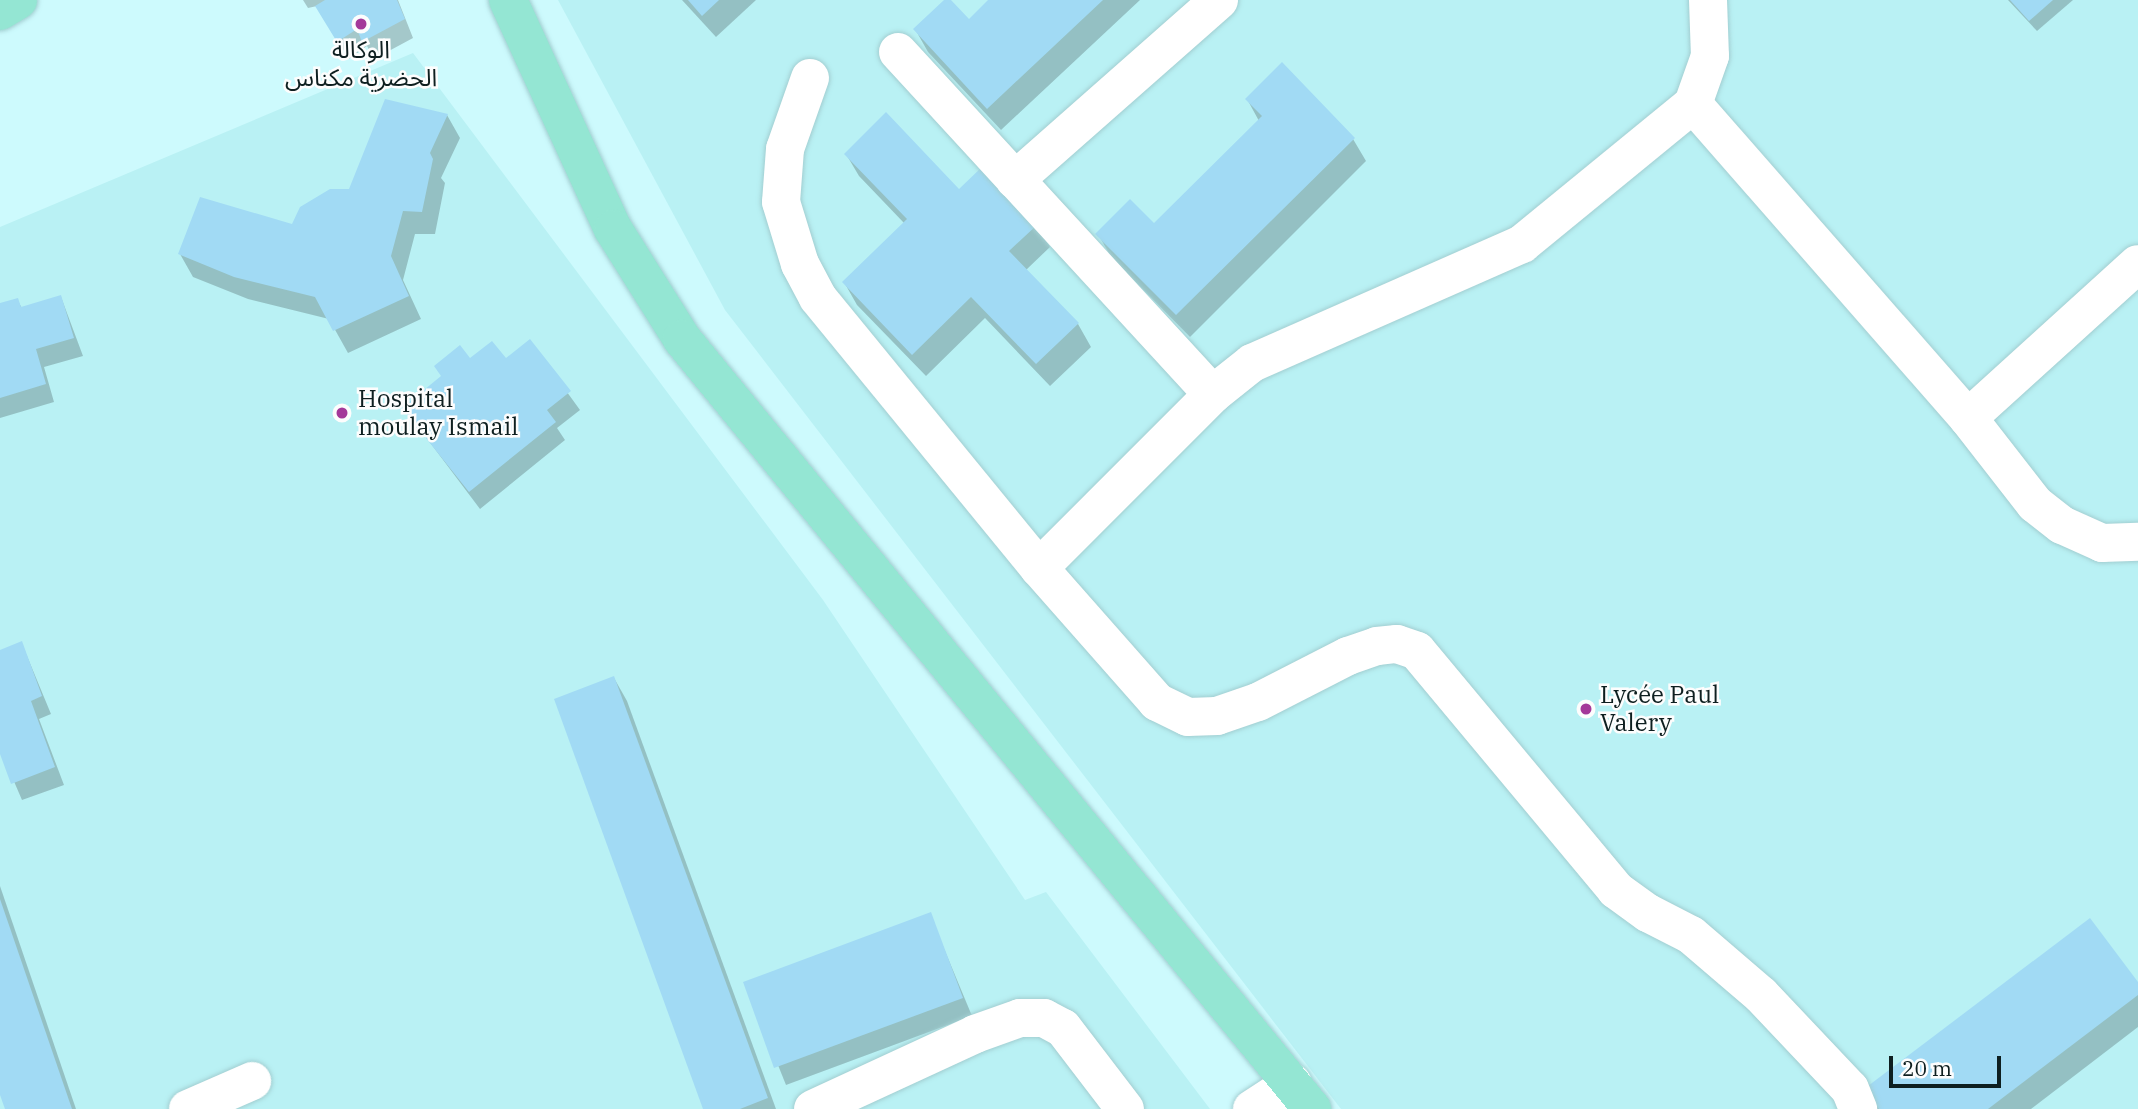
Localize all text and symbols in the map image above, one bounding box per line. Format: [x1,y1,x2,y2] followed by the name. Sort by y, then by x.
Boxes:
[353,16,369,32] marker: الوكالة الحضرية مكناس
[285,36,437,92] place label: الوكالة الحضرية مكناس
[358,385,518,441] place label: Hospital moulay Ismail
[332,403,352,423] marker: Hospital moulay Ismail
[1600,681,1719,737] place label: Lycée Paul Valery
[1578,701,1594,717] marker: Lycée Paul Valery
[1893,1042,2005,1086] scale bar
[1902,1054,1952,1082] text: 20 m

